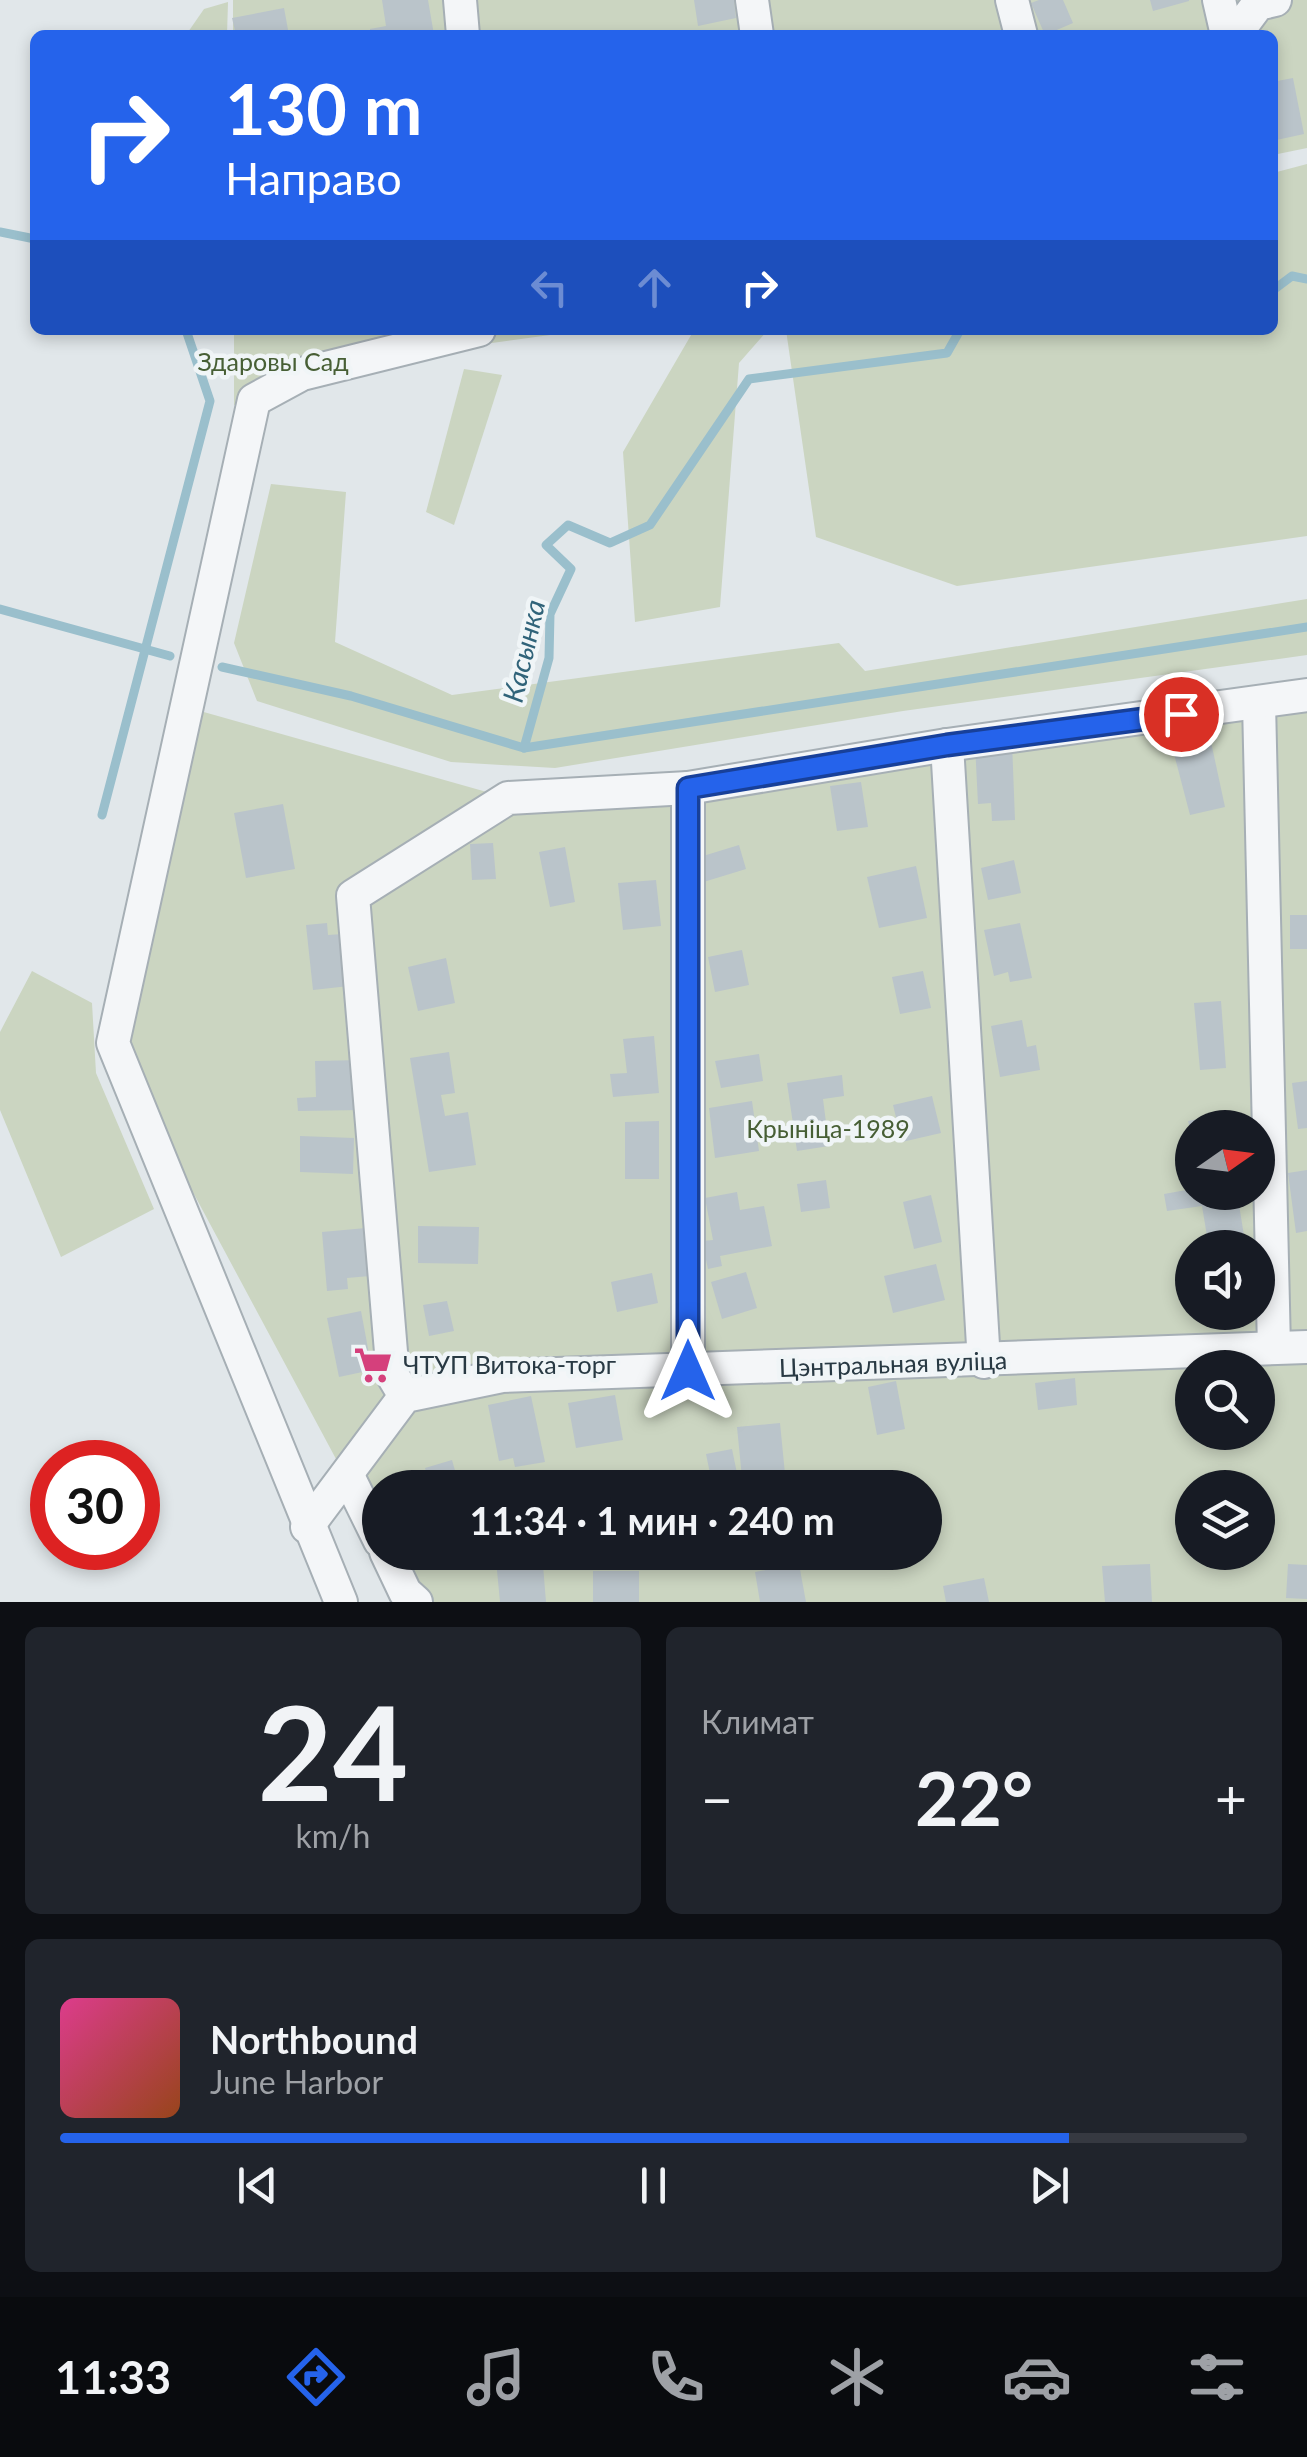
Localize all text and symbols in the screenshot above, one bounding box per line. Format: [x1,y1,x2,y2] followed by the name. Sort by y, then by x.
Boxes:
[225,66,422,150] text: 130 m
[60,70,190,200] icon: right
[225,151,402,205] text: Направо
[522,260,577,315] icon: left
[627,260,682,315] icon: ahead
[732,260,787,315] icon: right
[197,346,349,376] park label: Здаровы Сад
[495,596,551,705] water label: Касынка
[1139,672,1224,757] pin
[1154,687,1209,742] icon: arrive
[1175,1110,1275,1210] north arrow
[1175,1110,1275,1570] map controls
[746,1113,910,1143] park label: Крыніца-1989
[1175,1230,1275,1330] button: sound
[636,1319,740,1423] position arrow
[352,1344,394,1386] supermarket icon: ЧТУП Витока-торг
[778,1344,1008,1382] street label: Цэнтральная вуліца
[403,1349,616,1379] place label: ЧТУП Витока-торг
[1175,1350,1275,1450] button: search
[30,1440,160,1570] speed limit sign: 30
[1175,1470,1275,1570] button: layers
[469,1497,835,1543] text: 11:34 · 1 мин · 240 m
[258,1673,408,1829] text: 24
[701,1702,814,1741] text: Климат
[915,1752,1033,1842] text: 22°
[701,1765,733,1831] text: −
[1215,1765,1247,1831] text: +
[296,1816,370,1855] text: km/h
[210,2016,418,2062] text: Northbound
[210,2062,383,2101] text: June Harbor
[230,2158,285,2213] icon: previous
[626,2158,681,2213] icon: pause
[1022,2158,1077,2213] icon: next
[281,2342,351,2412] icon: directions
[461,2342,531,2412] icon: music
[641,2342,711,2412] icon: phone
[822,2342,892,2412] icon: climate
[1002,2342,1072,2412] icon: car
[1182,2342,1252,2412] icon: filters
[55,2350,171,2404] text: 11:33

